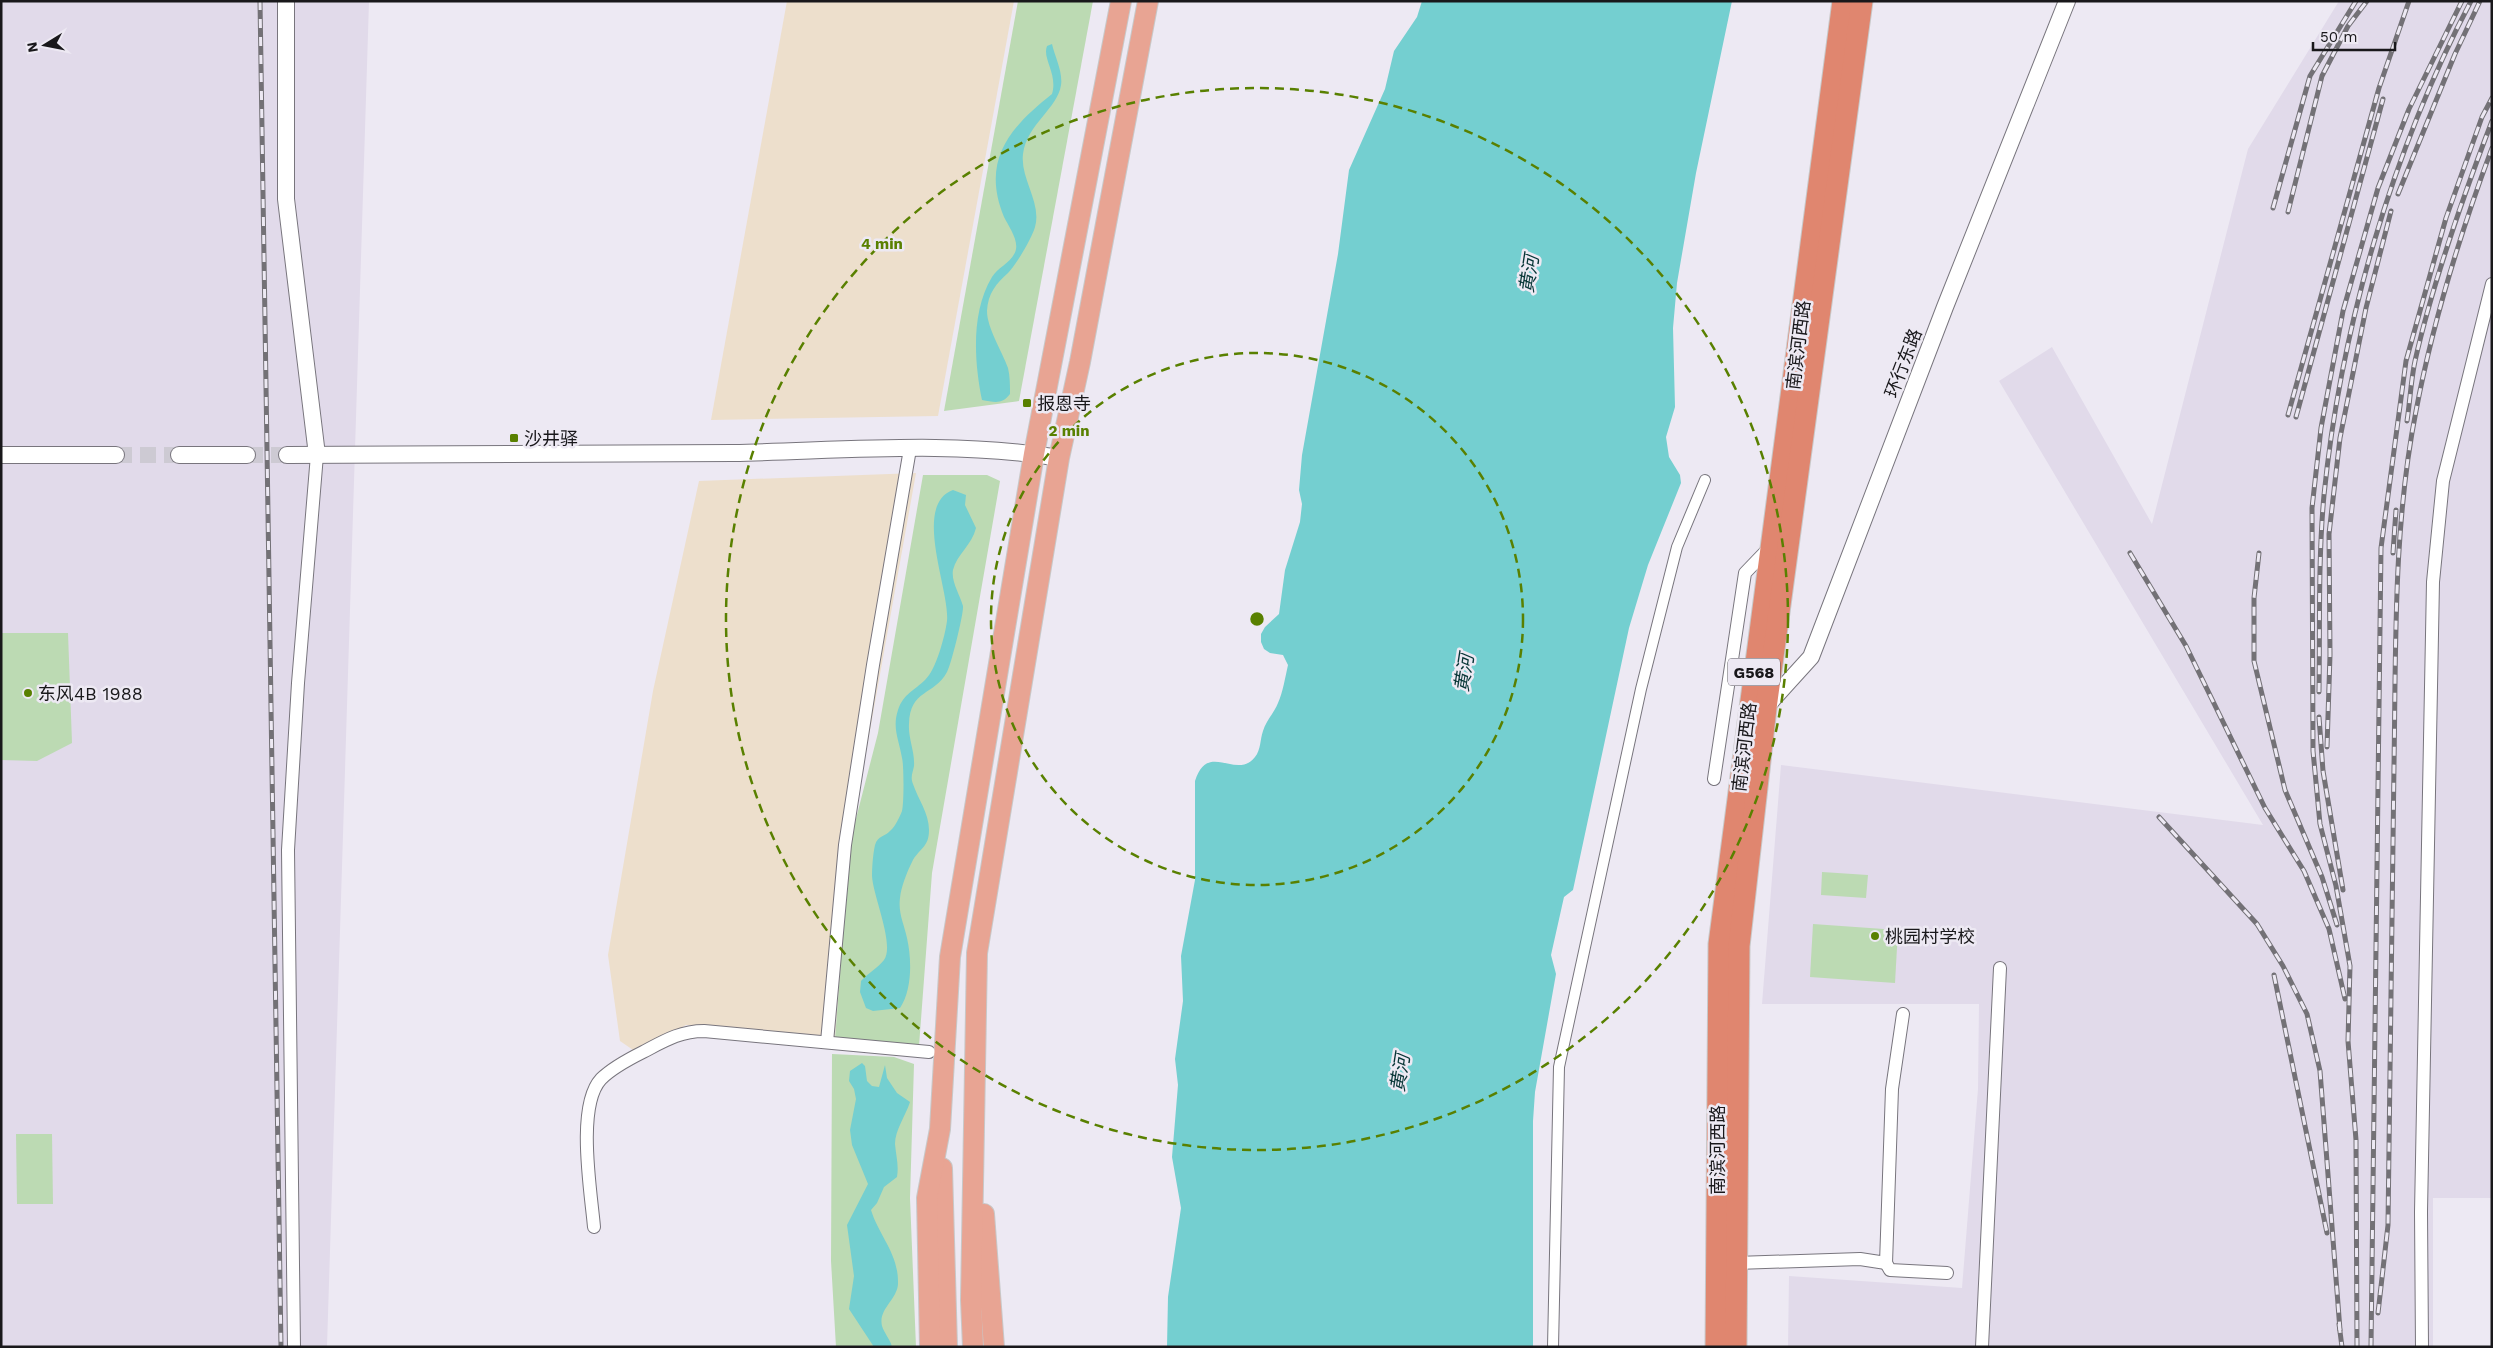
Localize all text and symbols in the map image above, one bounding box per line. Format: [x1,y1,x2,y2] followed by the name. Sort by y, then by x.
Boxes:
[20,20,70,70] north arrow
[2313,20,2396,52] scale bar
[2320,28,2357,46] text: 50 m
[23,41,41,54] text: N
[861,235,903,253] text: 4 min
[1515,249,1544,295] water label: 黄河
[1782,299,1814,391] street label: 南滨河西路
[1880,326,1926,400] street label: 环行东路
[1037,393,1091,414] place label: 报恩寺
[1021,397,1033,409] marker: 报恩寺
[1048,422,1090,440] text: 2 min
[524,428,578,449] place label: 沙井驿
[508,432,520,444] marker: 沙井驿
[1248,610,1266,628] centre of rings
[1450,648,1479,694] water label: 黄河
[1728,659,1780,686] road number: G568
[38,683,143,704] place label: 东风4B 1988
[22,687,34,699] marker: 东风4B 1988
[1728,701,1760,793] street label: 南滨河西路
[1885,926,1975,947] place label: 桃园村学校
[1869,930,1881,942] marker: 桃园村学校
[1386,1048,1415,1094] water label: 黄河
[1707,1105,1728,1195] street label: 南滨河西路

